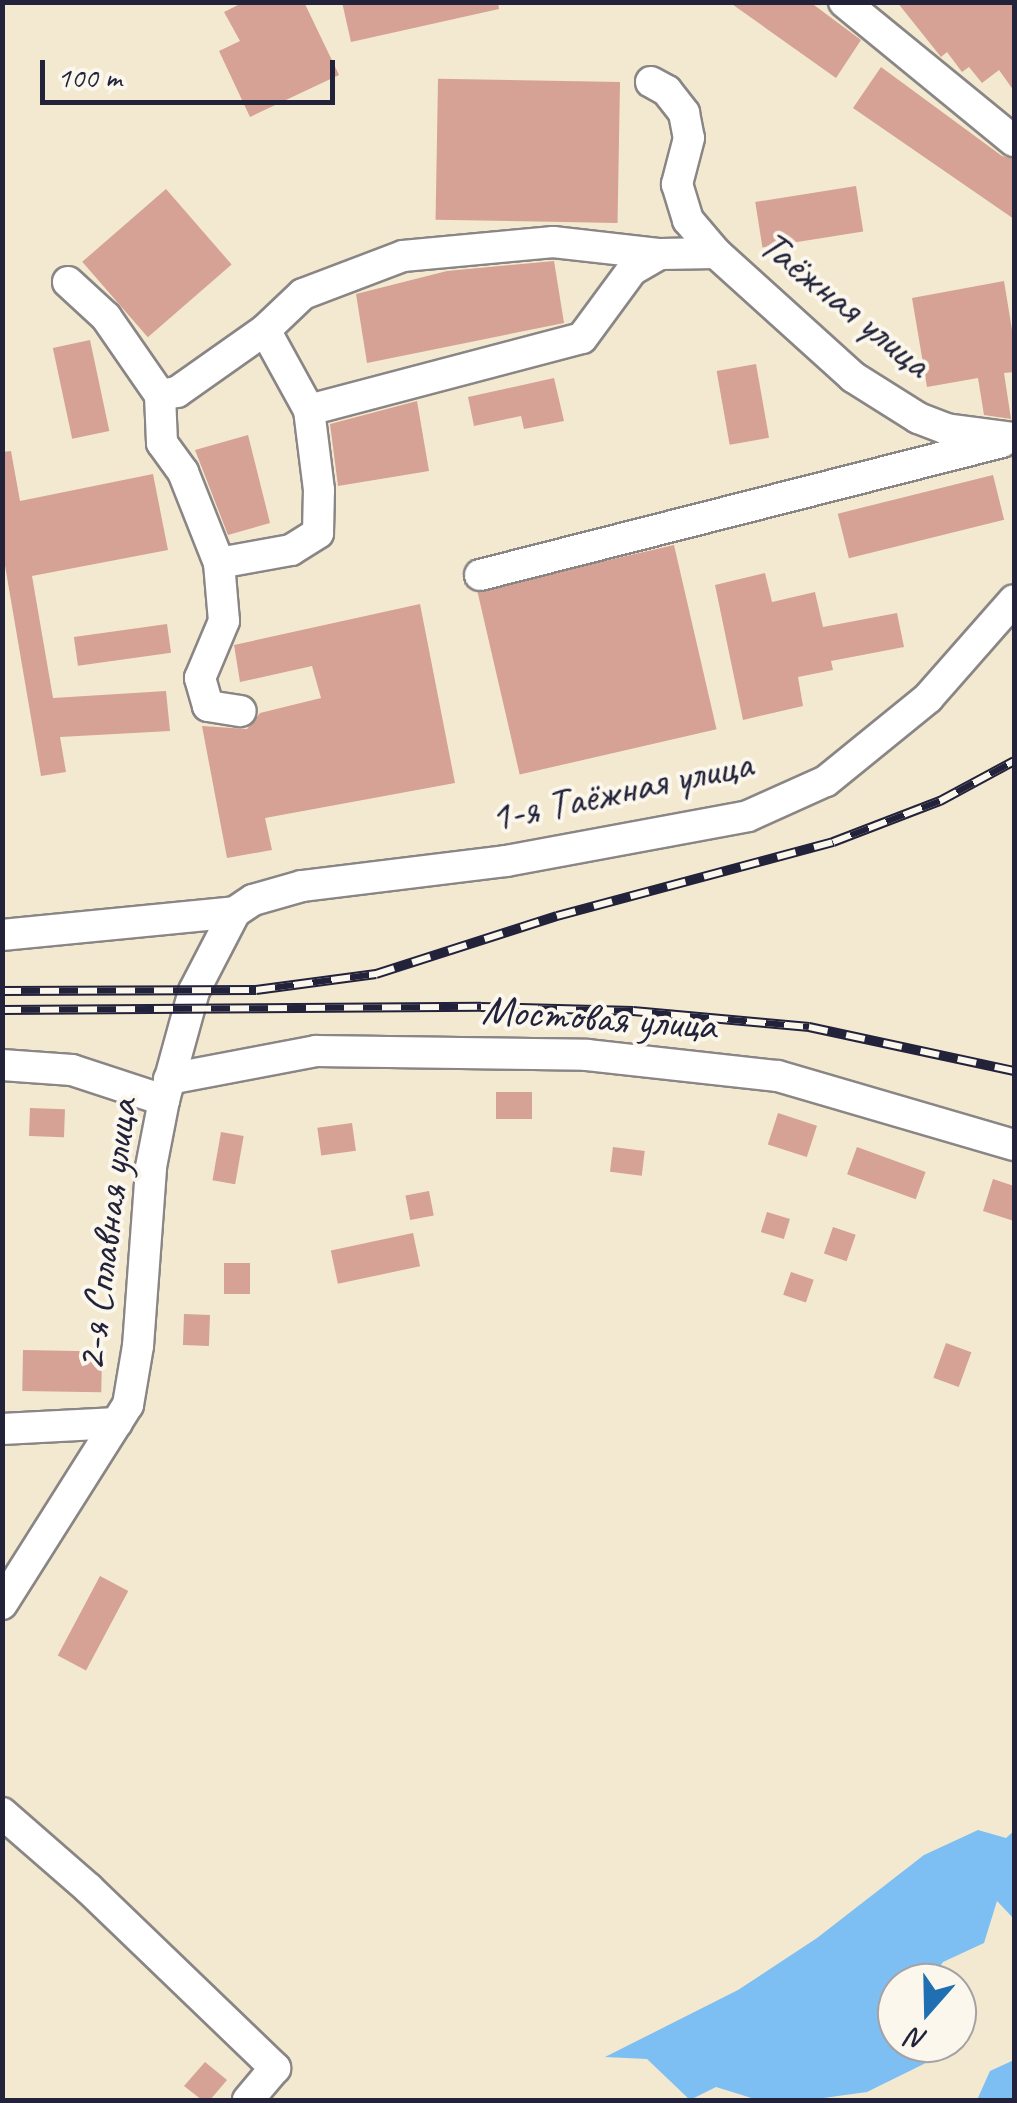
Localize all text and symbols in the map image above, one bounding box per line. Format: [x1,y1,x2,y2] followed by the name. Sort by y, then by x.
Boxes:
[45,40,340,102] scale bar
[57,58,122,96] text: 100 m
[748,219,942,389] street label: Таёжная улица
[485,739,757,843] street label: 1-я Таёжная улица
[479,985,719,1051] street label: Мостовая улица
[65,1094,149,1376] street label: 2-я Сплавная улица
[877,1963,977,2063] north arrow
[903,2020,931,2059] text: N

